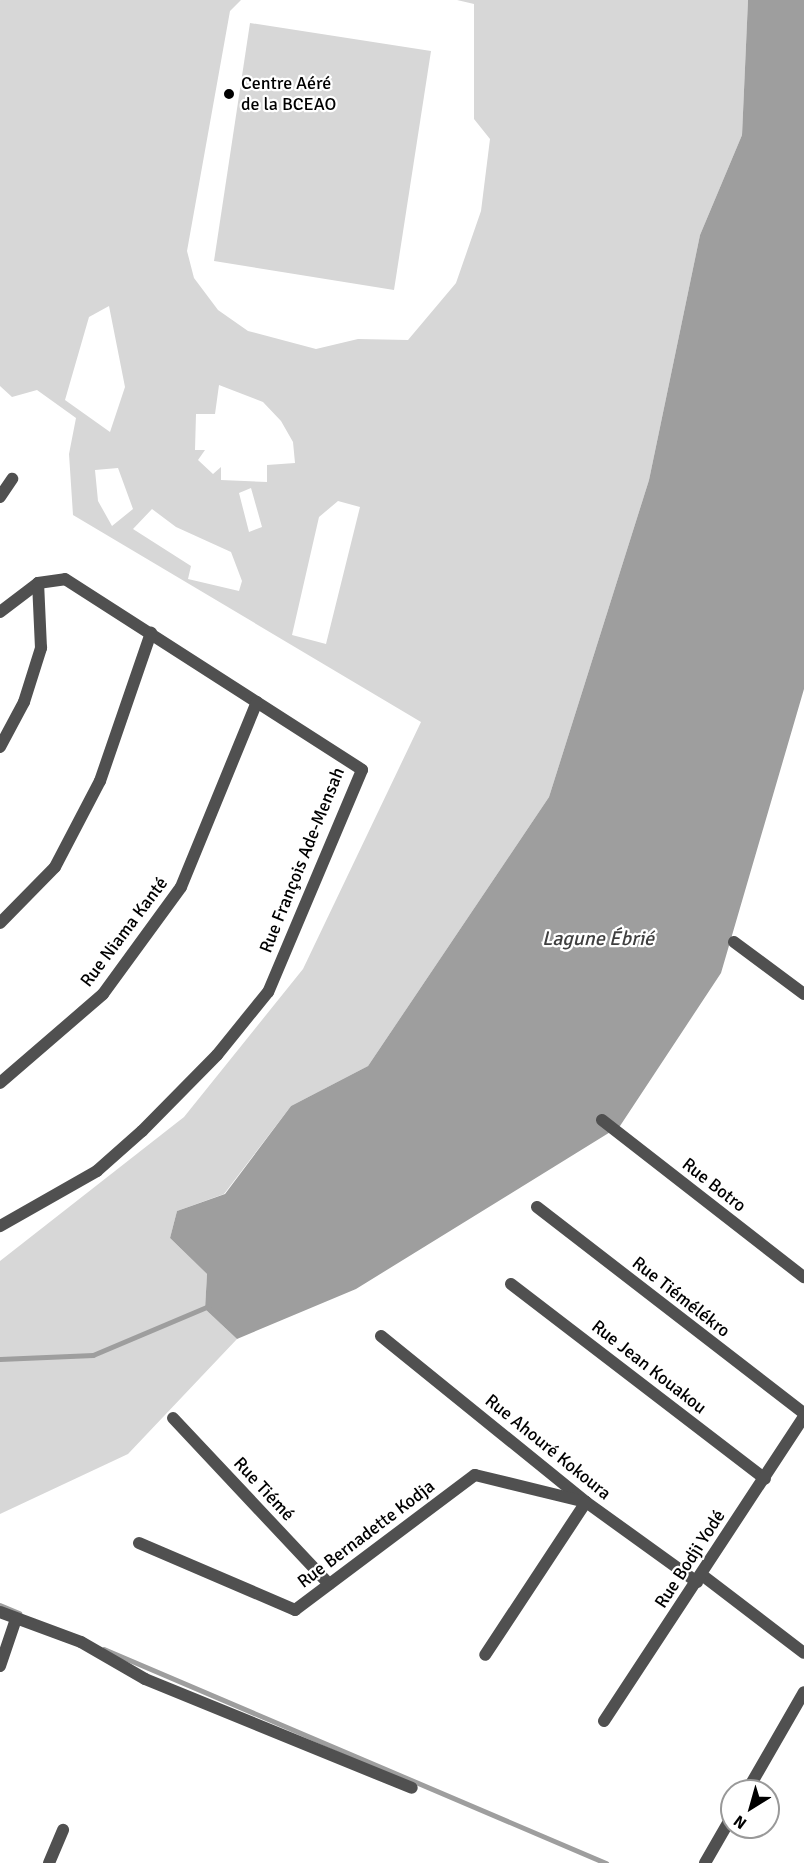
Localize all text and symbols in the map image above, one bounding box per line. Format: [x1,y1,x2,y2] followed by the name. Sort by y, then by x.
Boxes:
[241,73,336,116] place label: Centre Aéré de la BCEAO
[222,87,236,101] marker: Centre Aéré de la BCEAO
[255,764,349,956] street label: Rue François Ade-Mensah
[76,873,172,991] street label: Rue Niama Kanté
[542,926,654,950] water label: Lagune Ébrié
[678,1153,750,1217] street label: Rue Botro
[628,1252,734,1342] street label: Rue Tiémélékro
[587,1315,711,1419] street label: Rue Jean Kouakou
[481,1390,615,1504] street label: Rue Ahouré Kokoura
[229,1453,299,1525] street label: Rue Tiémé
[293,1475,439,1593] street label: Rue Bernadette Kodja
[650,1506,730,1612] street label: Rue Bodji Yodé
[720,1779,780,1839] north arrow
[730,1810,751,1833] text: N

